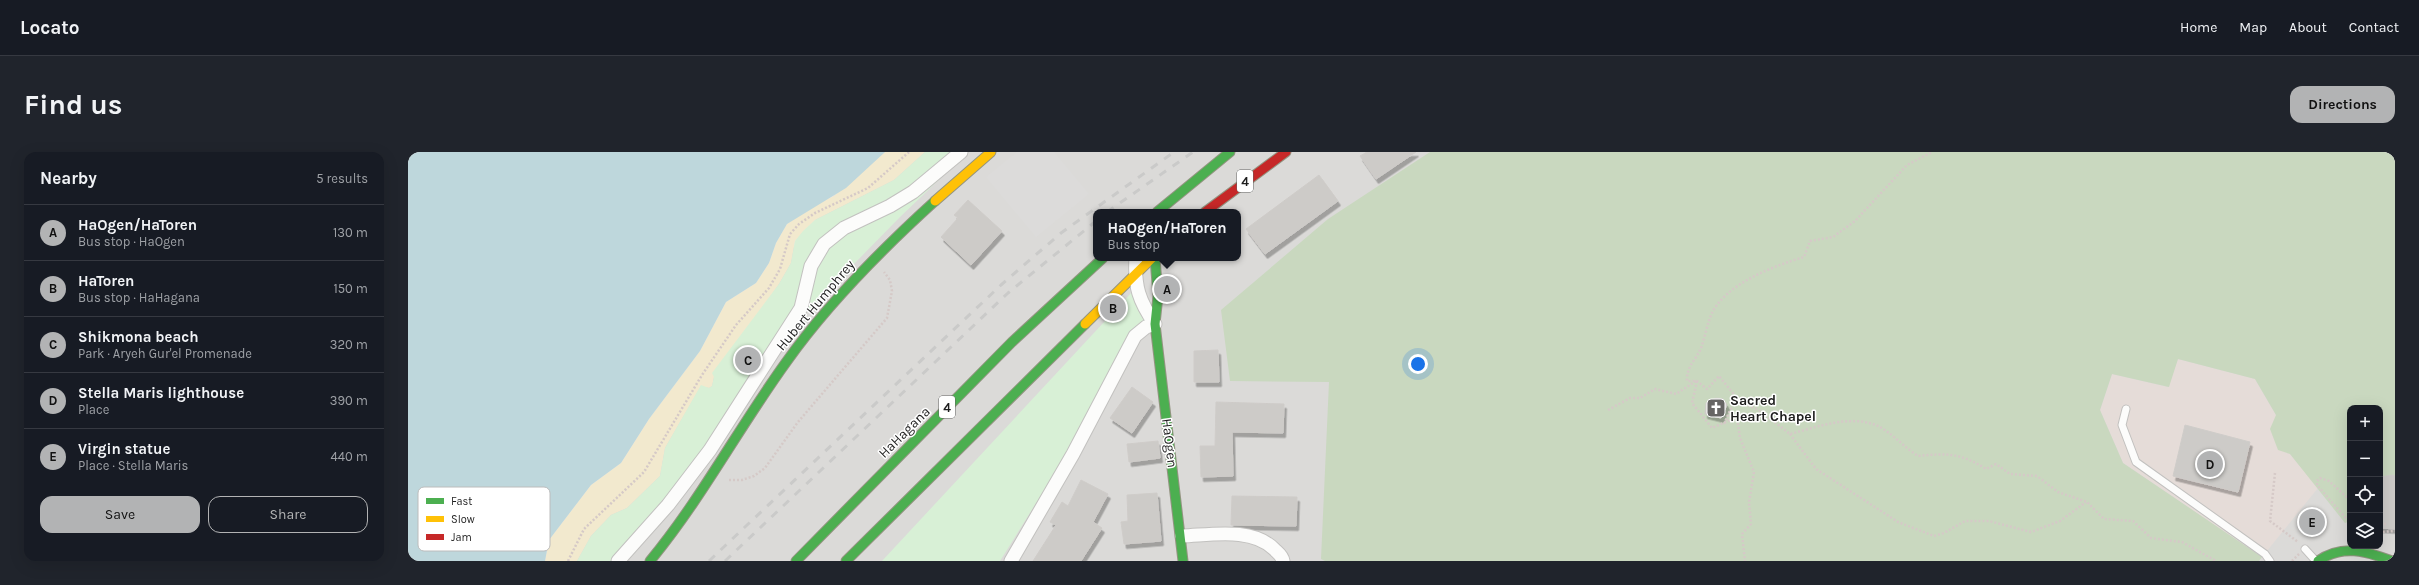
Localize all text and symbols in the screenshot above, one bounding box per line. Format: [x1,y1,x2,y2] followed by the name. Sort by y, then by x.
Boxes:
[20,17,80,39] text: Locato
[2180,19,2217,36] text: Home
[2239,19,2267,36] text: Map
[2289,19,2327,36] text: About
[2349,19,2399,36] text: Contact
[2290,86,2395,123] button: Directions
[24,88,123,121] text: Find us
[40,168,97,188] text: Nearby
[1237,170,1253,192] road number: 4
[316,171,368,186] text: 5 results
[1093,209,1241,261] popup
[78,216,197,234] text: HaOgen/HaToren
[1107,219,1227,237] text: HaOgen/HaToren
[49,225,57,240] text: A
[333,225,368,240] text: 130 m
[78,234,185,249] text: Bus stop · HaOgen
[1107,237,1160,252] text: Bus stop
[772,256,859,354] street label: Hubert Humphrey
[78,272,134,290] text: HaToren
[1154,274,1180,304] pin: A
[49,281,57,296] text: B
[333,281,368,296] text: 150 m
[78,290,200,305] text: Bus stop · HaHagana
[1100,293,1126,323] pin: B
[78,328,199,346] text: Shikmona beach
[49,337,57,352] text: C
[330,337,368,352] text: 320 m
[735,345,761,375] pin: C
[78,346,252,361] text: Park · Aryeh Gur'el Promenade
[1408,354,1428,374] your location
[78,384,244,402] text: Stella Maris lighthouse
[1730,392,1816,425] place label: Sacred Heart Chapel
[49,393,57,408] text: D
[330,393,368,408] text: 390 m
[939,396,955,418] road number: 4
[1705,397,1727,419] church icon: Sacred Heart Chapel
[78,402,109,417] text: Place
[875,403,934,462] street label: HaHagana
[2347,405,2383,549] map controls
[2347,405,2383,441] button: +
[1158,417,1181,469] street label: HaOgen
[78,440,170,458] text: Virgin statue
[2347,441,2383,477] button: −
[49,449,57,464] text: E
[331,449,368,464] text: 440 m
[2197,449,2223,479] pin: D
[78,458,188,473] text: Place · Stella Maris
[2347,477,2383,513] button: locate
[418,487,550,551] legend
[451,495,472,508] text: Fast
[40,496,200,533] button: Save
[208,496,368,533] button: Share
[2299,507,2325,537] pin: E
[451,513,475,526] text: Slow
[2347,513,2383,549] button: layers
[451,531,472,544] text: Jam

